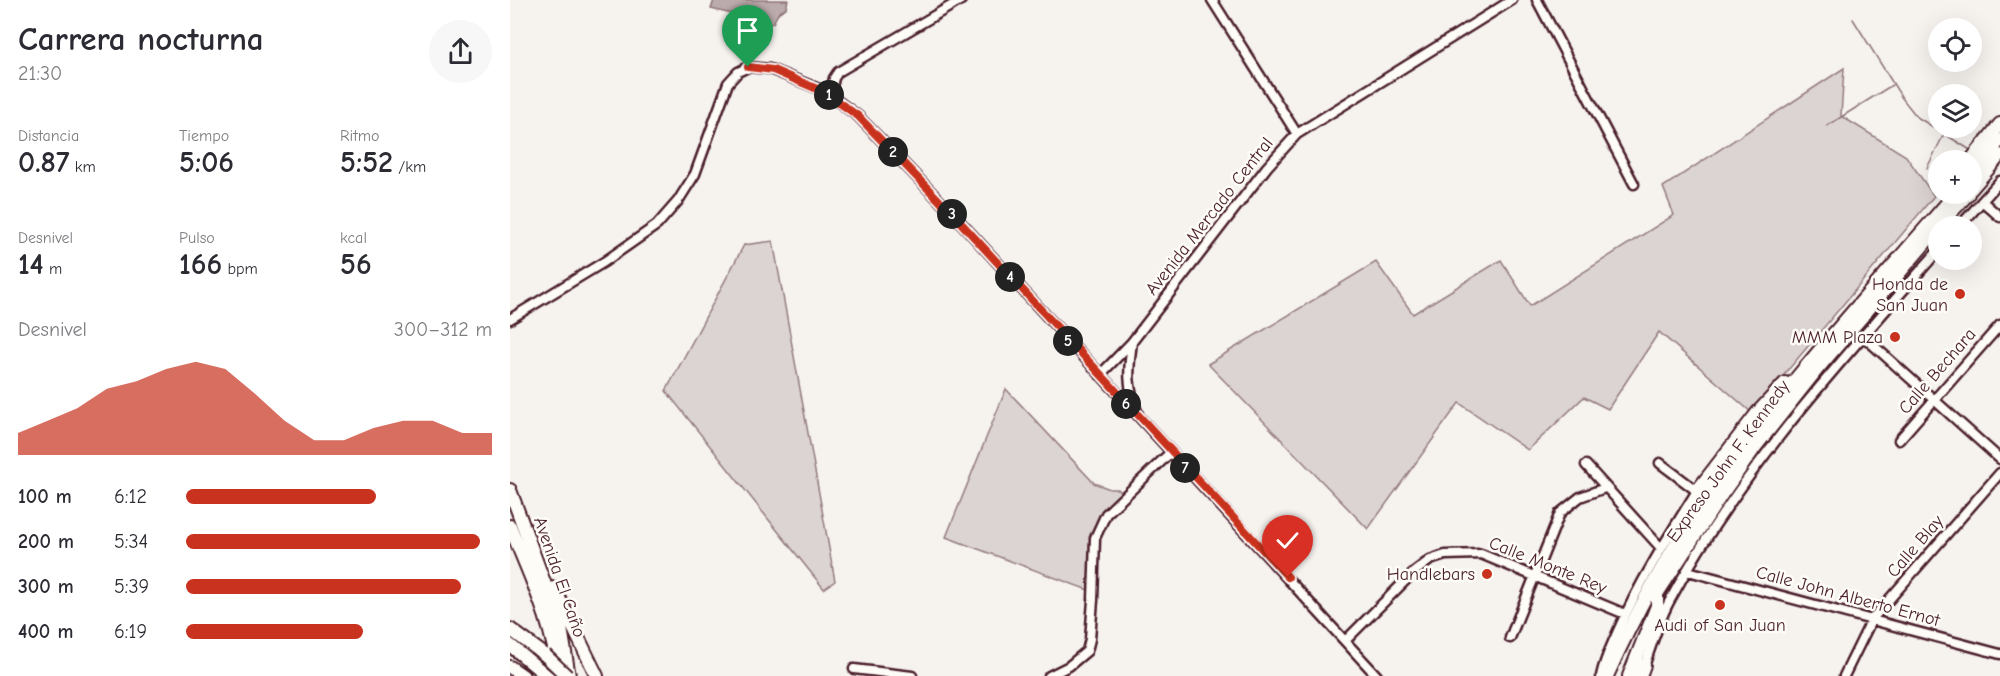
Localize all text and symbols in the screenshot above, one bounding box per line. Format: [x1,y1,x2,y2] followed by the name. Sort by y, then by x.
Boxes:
[722,5,773,67] pin
[731,14,764,47] icon: arrive
[1928,18,1982,270] map controls
[1928,18,1982,72] button: locate
[18,20,264,58] text: Carrera nocturna
[429,20,492,83] button: share
[18,62,62,85] text: 21:30
[814,80,844,110] pin: 1
[1928,84,1982,138] button: layers
[826,86,832,104] text: 1
[18,127,79,145] text: Distancia
[179,127,229,145] text: Tiempo
[340,127,379,145] text: Ritmo
[1141,133,1278,299] street label: Avenida Mercado Central
[878,137,908,167] pin: 2
[889,143,897,161] text: 2
[18,145,69,180] text: 0.87
[179,145,234,180] text: 5:06
[340,145,393,180] text: 5:52
[1928,150,1982,204] button: +
[69,158,96,176] text: km
[393,158,426,176] text: /km
[937,199,967,229] pin: 3
[948,205,956,223] text: 3
[1928,216,1982,270] button: −
[18,229,73,247] text: Desnivel
[179,229,215,247] text: Pulso
[340,229,367,247] text: kcal
[18,247,44,282] text: 14
[179,247,222,282] text: 166
[340,247,372,282] text: 56
[44,260,62,278] text: m
[222,260,258,278] text: bpm
[995,262,1025,292] pin: 4
[1006,268,1014,286] text: 4
[1872,274,1948,316] place label: Honda de San Juan
[1953,287,1967,301] marker: Honda de San Juan
[18,318,87,341] text: Desnivel
[394,318,492,341] text: 300–312 m
[1894,324,1980,419] street label: Calle Bechara
[1053,326,1083,356] pin: 5
[1792,327,1883,348] place label: MMM Plaza
[1888,330,1902,344] marker: MMM Plaza
[1064,332,1072,350] text: 5
[1663,375,1795,546] street label: Expreso John F. Kennedy
[1111,389,1141,419] pin: 6
[1122,395,1130,413] text: 6
[1170,453,1200,483] pin: 7
[1181,459,1189,477] text: 7
[18,485,72,508] text: 100 m
[114,485,147,508] text: 6:12
[1883,510,1949,582] street label: Calle Blay
[529,514,590,640] street label: Avenida El Caño
[1262,515,1313,577] pin
[1271,524,1304,557] icon: check
[18,530,74,553] text: 200 m
[114,530,148,553] text: 5:34
[1486,532,1611,599] street label: Calle Monte Rey
[1754,562,1943,631] street label: Calle John Alberto Ernot
[1387,564,1475,585] place label: Handlebars
[1480,567,1494,581] marker: Handlebars
[18,575,74,598] text: 300 m
[114,575,149,598] text: 5:39
[1713,598,1727,612] marker: Audi of San Juan
[1654,615,1786,636] place label: Audi of San Juan
[18,620,73,643] text: 400 m
[114,620,147,643] text: 6:19

